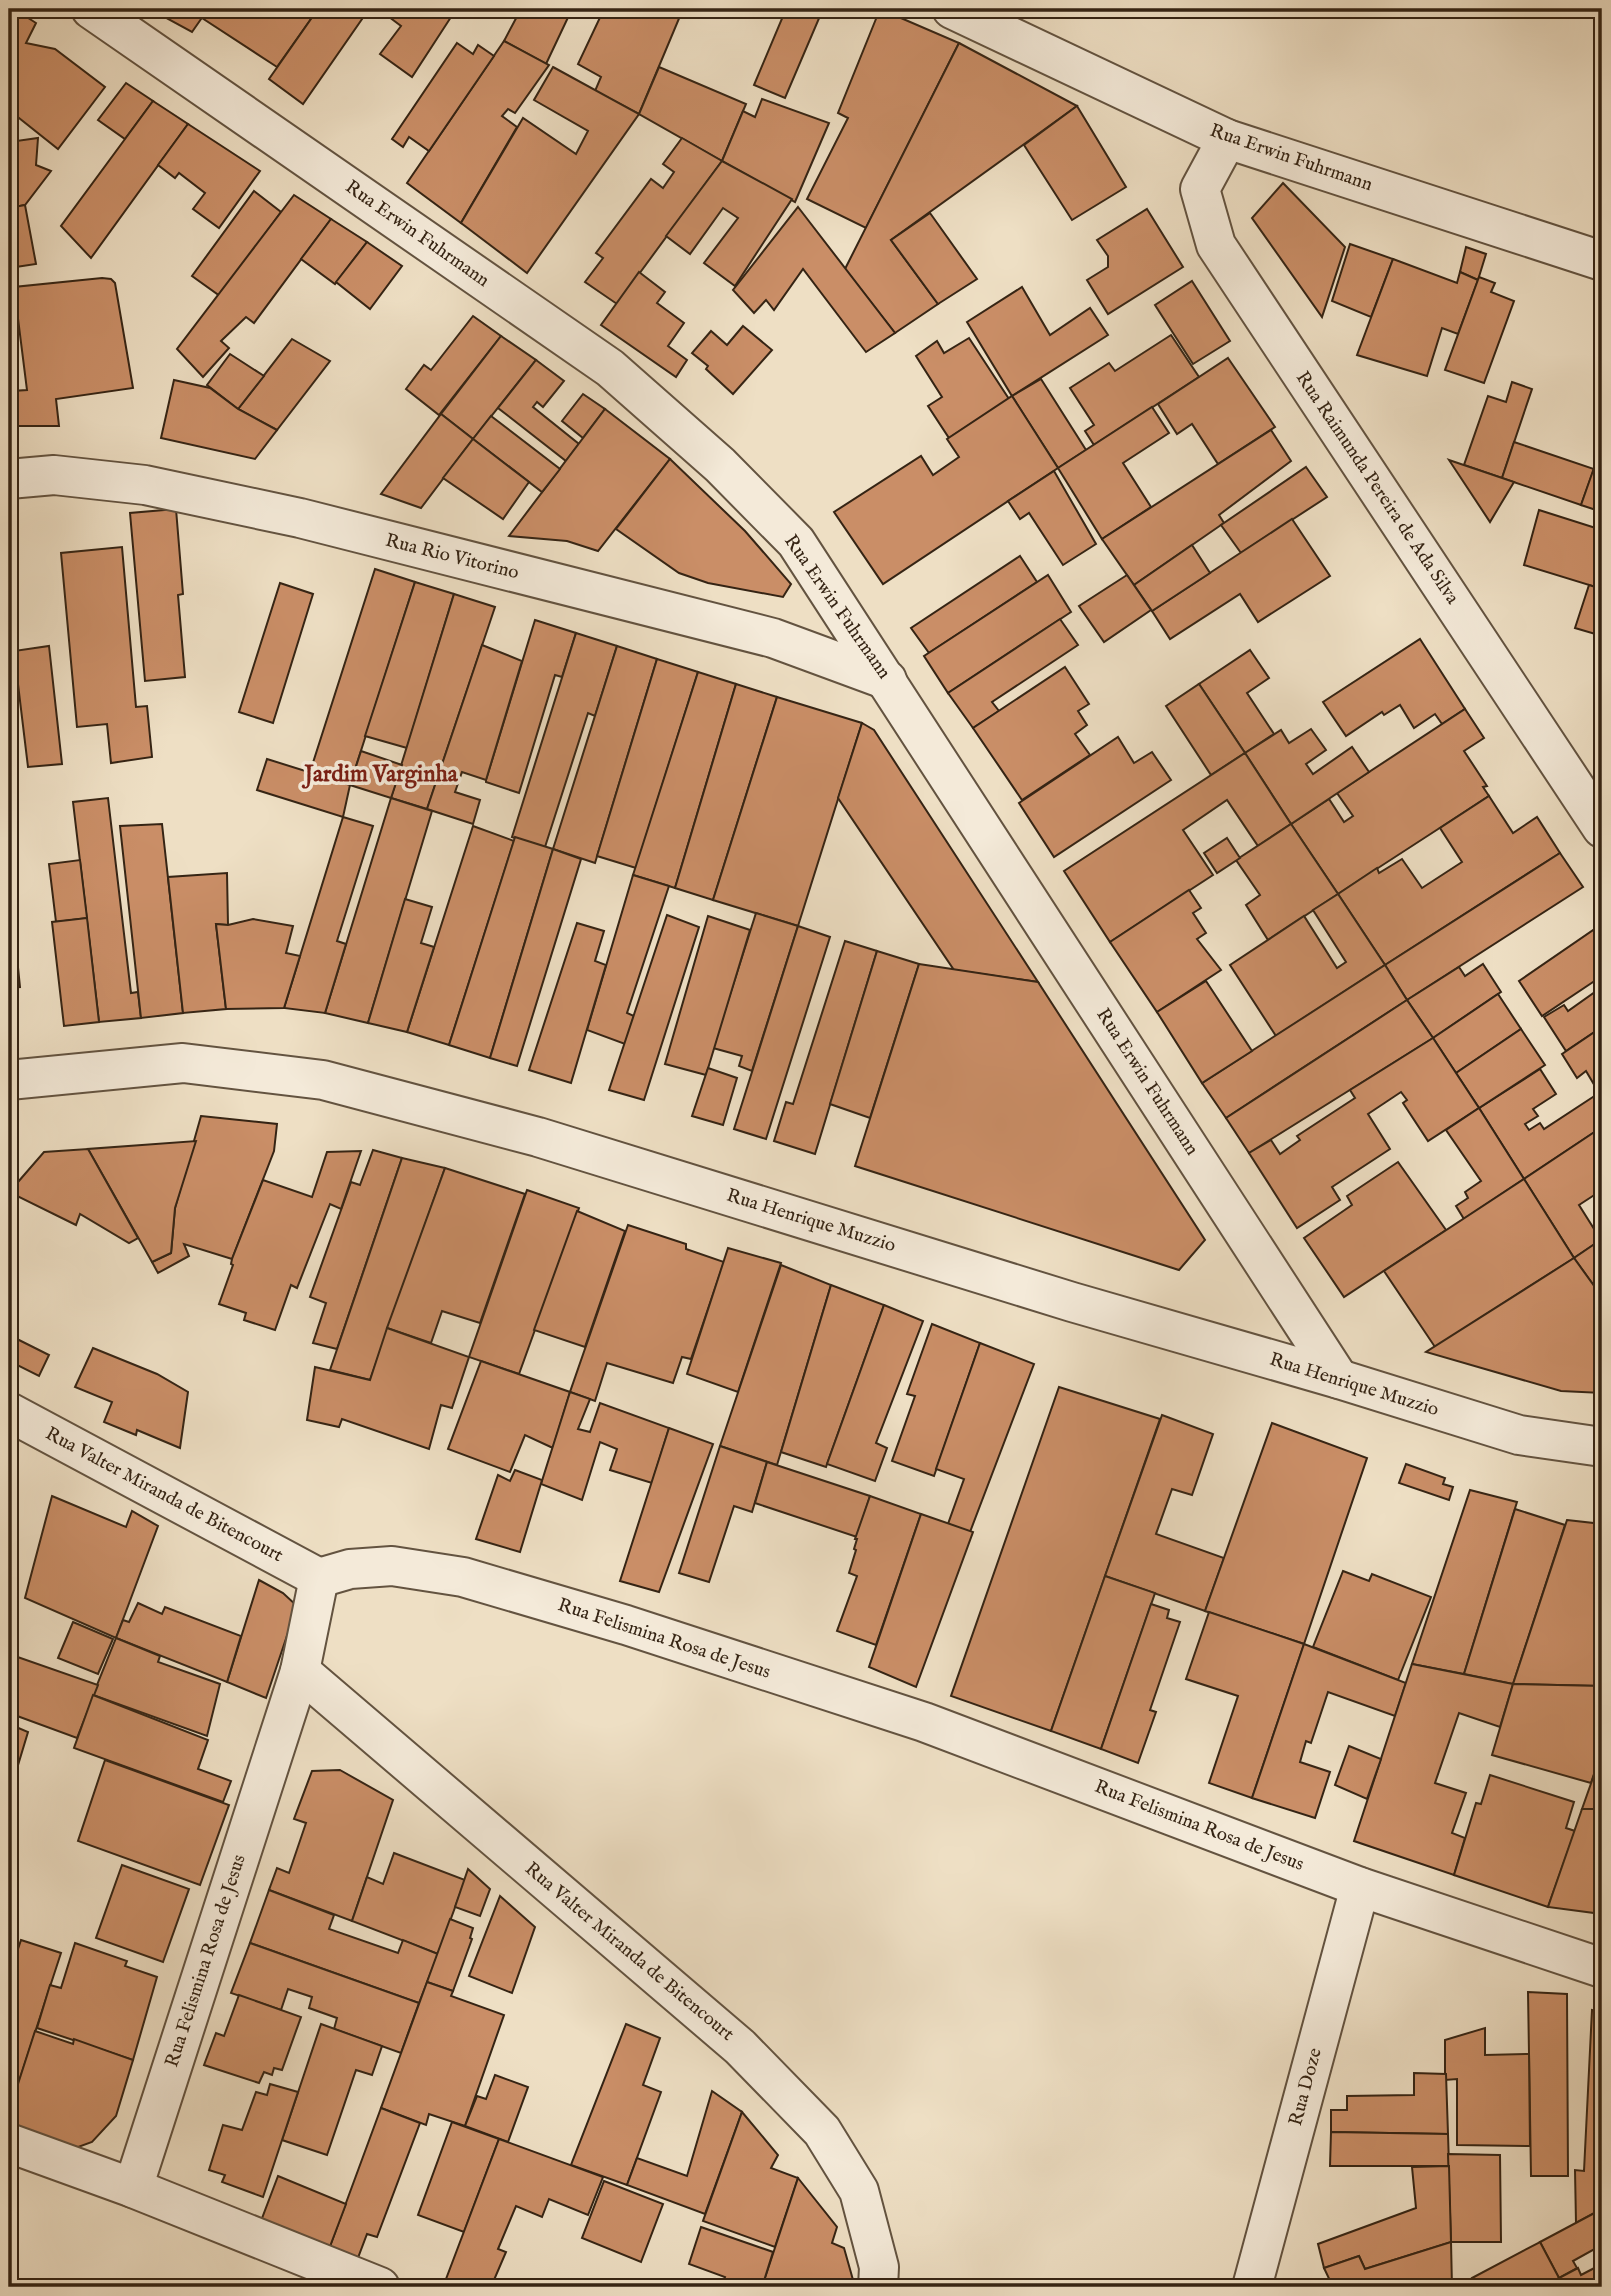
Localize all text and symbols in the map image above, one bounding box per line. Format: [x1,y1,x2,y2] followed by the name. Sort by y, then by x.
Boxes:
[1206,119,1376,197] street label: Rua Erwin Fuhrmann
[340,175,494,293] street label: Rua Erwin Fuhrmann
[1290,367,1464,610] street label: Rua Raimunda Pereira de Ada Silva
[383,529,521,585] street label: Rua Rio Vitorino
[778,530,896,684] street label: Rua Erwin Fuhrmann
[301,760,459,789] district label: Jardim Varginha
[1090,1004,1204,1160] street label: Rua Erwin Fuhrmann
[723,1184,899,1258] street label: Rua Henrique Muzzio
[1266,1348,1442,1422] street label: Rua Henrique Muzzio
[41,1422,287,1568] street label: Rua Valter Miranda de Bitencourt
[555,1593,773,1685] street label: Rua Felismina Rosa de Jesus
[1091,1775,1307,1877] street label: Rua Felismina Rosa de Jesus
[160,1852,252,2070] street label: Rua Felismina Rosa de Jesus
[519,1857,739,2047] street label: Rua Valter Miranda de Bitencourt
[1284,2045,1328,2129] street label: Rua Doze

